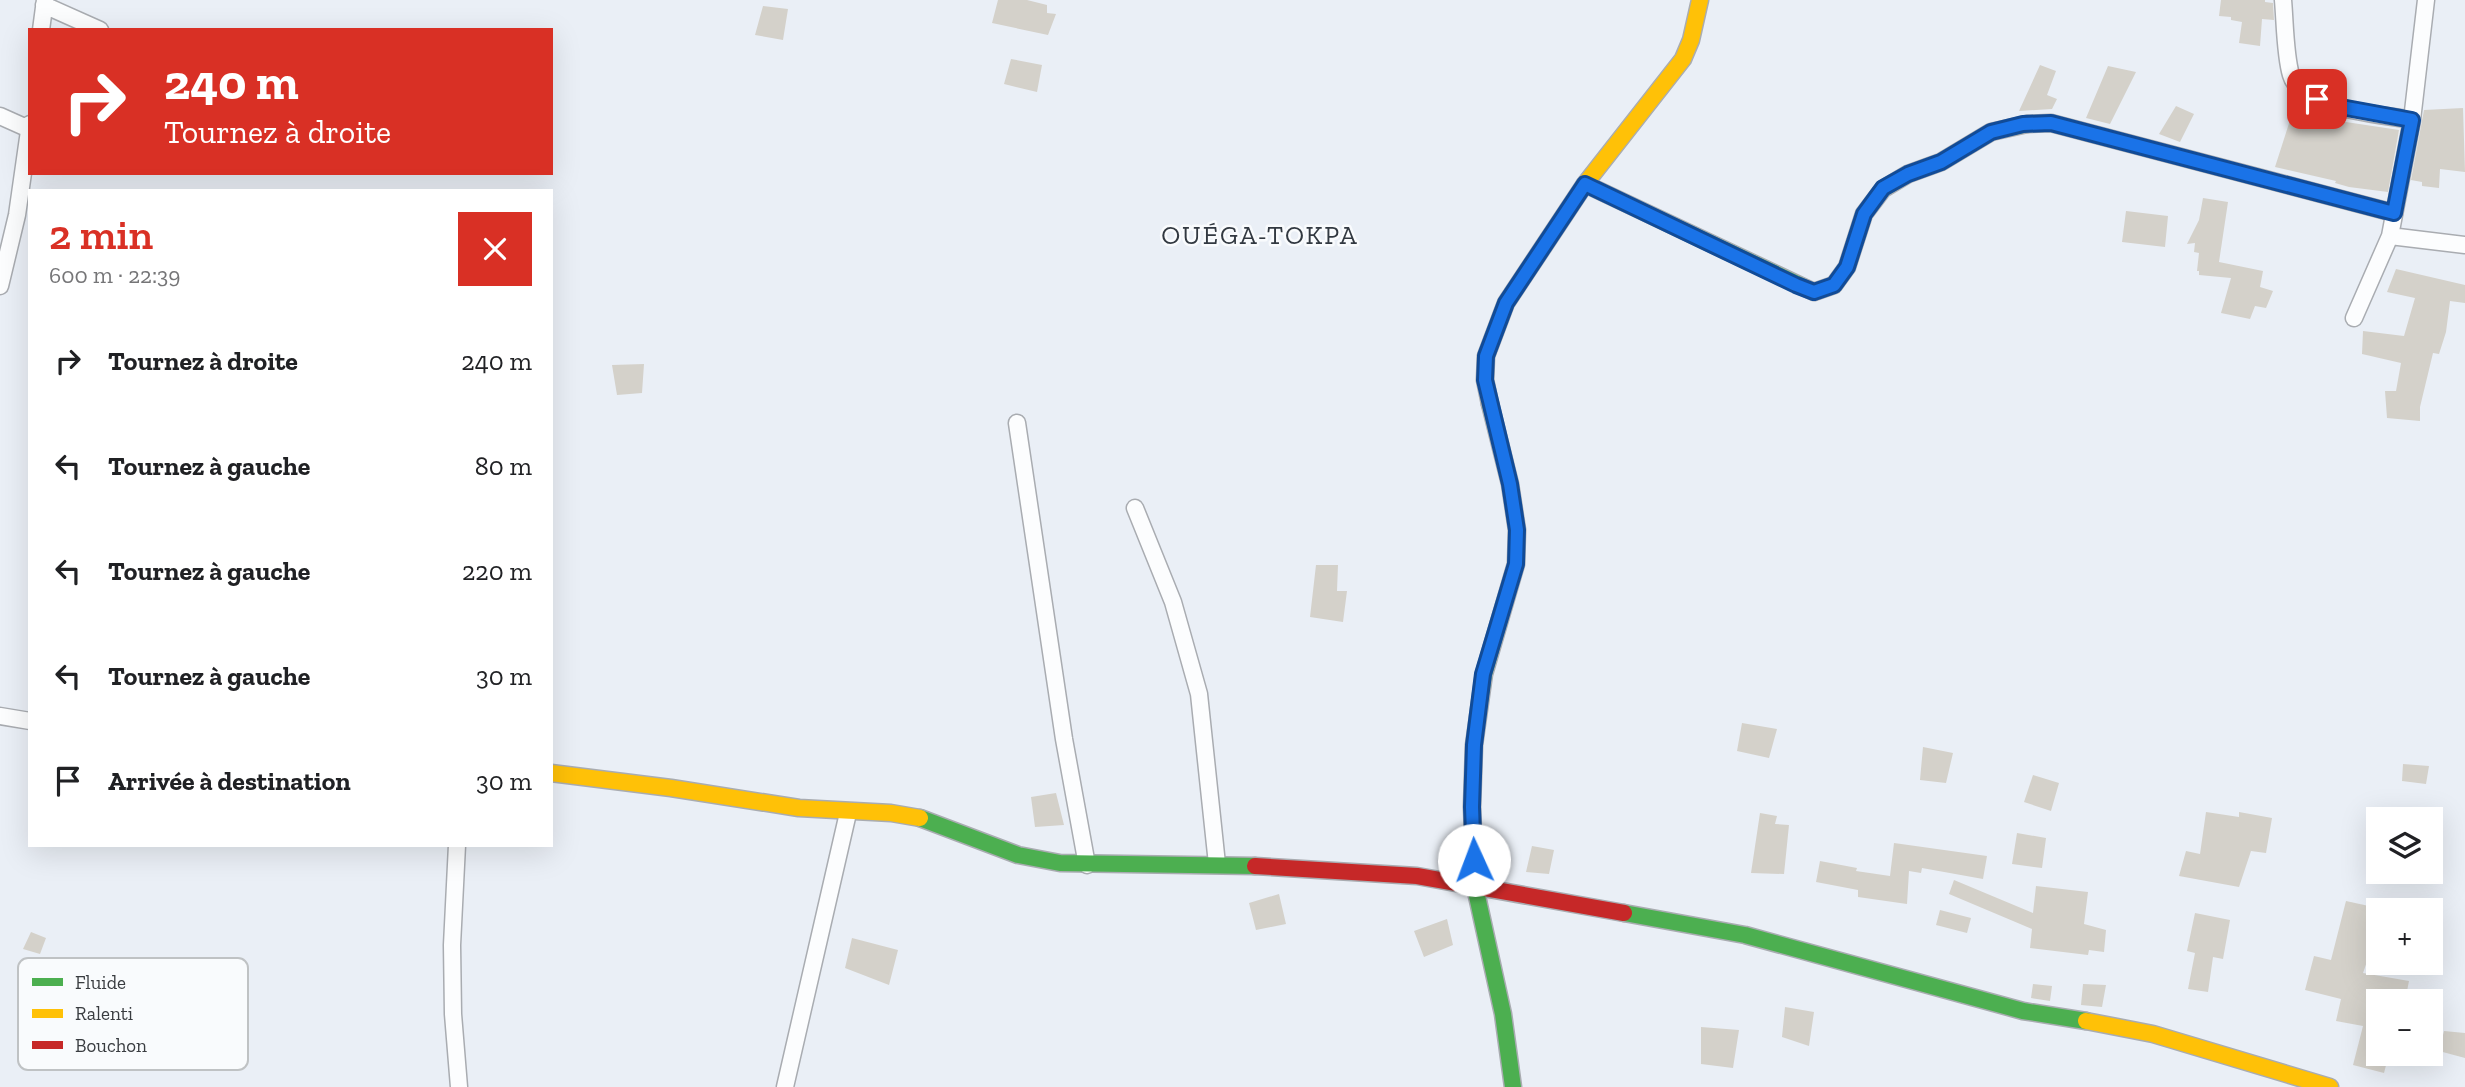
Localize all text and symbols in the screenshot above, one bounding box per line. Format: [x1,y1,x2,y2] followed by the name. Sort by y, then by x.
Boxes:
[164,53,299,112] text: 240 m
[49,56,140,147] icon: right
[2287,69,2347,129] pin
[2298,80,2336,118] icon: arrive
[164,113,391,151] text: Tournez à droite
[49,209,153,260] text: 2 min
[458,212,532,286] button: close
[1161,219,1359,251] district label: OUÉGA-TOKPA
[49,261,181,289] text: 600 m · 22:39
[49,342,87,380] icon: right
[108,345,298,377] text: Tournez à droite
[461,345,532,377] text: 240 m
[49,447,87,485] icon: left
[108,450,310,482] text: Tournez à gauche
[475,450,532,482] text: 80 m
[49,552,87,590] icon: left
[108,555,310,587] text: Tournez à gauche
[462,555,532,587] text: 220 m
[49,657,87,695] icon: left
[108,660,310,692] text: Tournez à gauche
[476,660,532,692] text: 30 m
[49,762,87,800] icon: arrive
[108,765,351,797] text: Arrivée à destination
[476,765,532,797] text: 30 m
[2366,807,2443,1066] map controls
[2366,807,2443,884] button: layers
[1437,823,1511,897] position arrow
[2366,898,2443,975] button: +
[18,958,248,1070] legend
[75,971,126,994] text: Fluide
[2366,989,2443,1066] button: −
[75,1002,133,1025] text: Ralenti
[75,1034,147,1057] text: Bouchon

